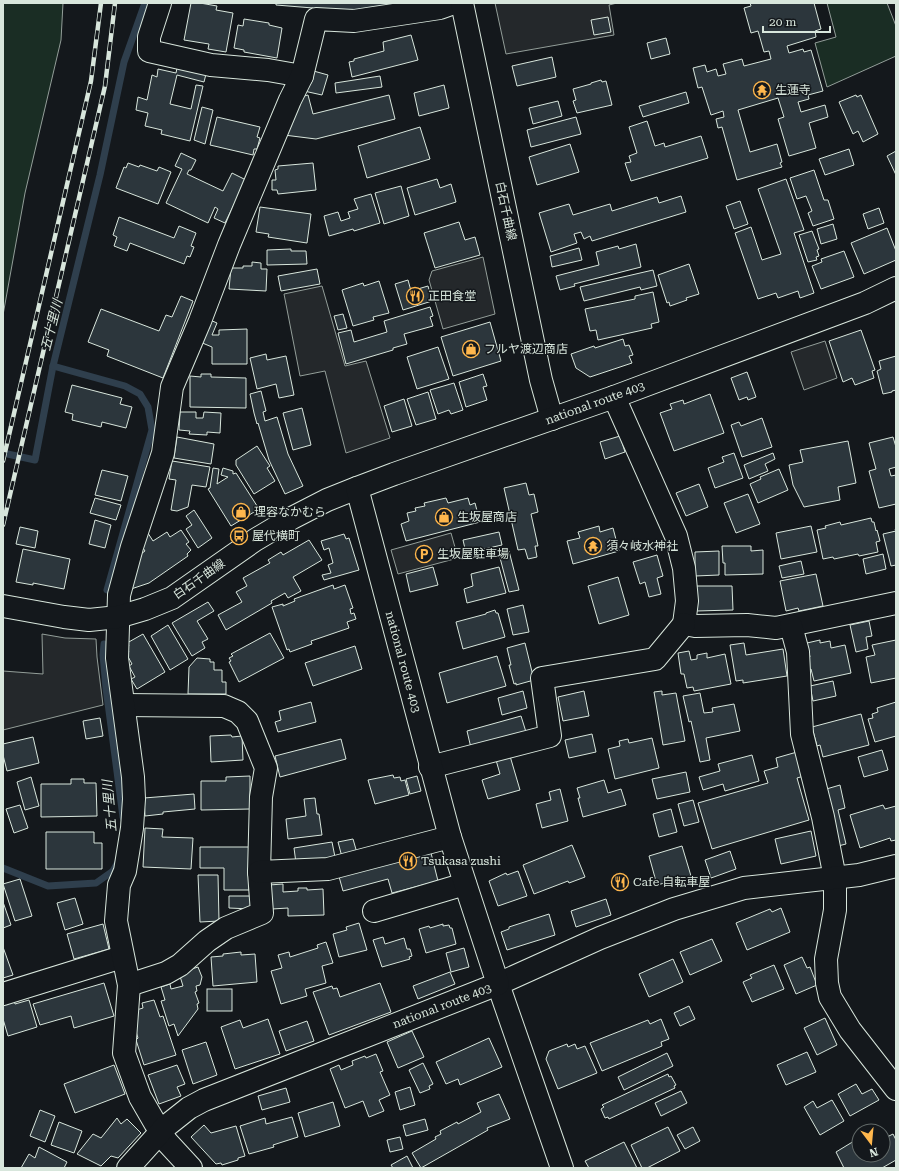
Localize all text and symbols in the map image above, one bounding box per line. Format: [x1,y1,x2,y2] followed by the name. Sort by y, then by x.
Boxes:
[763,8,830,34] scale bar
[769,15,796,29] text: 20 m
[752,80,772,100] temple icon: 生蓮寺
[775,83,811,97] place label: 生蓮寺
[493,180,519,242] street label: 白石千曲線
[405,286,425,306] restaurant icon: 正田食堂
[428,289,476,303] place label: 正田食堂
[38,296,66,352] water label: 五十里川
[461,339,481,359] shop icon: フルヤ渡辺商店
[484,342,568,356] place label: フルヤ渡辺商店
[543,378,647,427] street label: national route 403
[231,502,251,522] shop icon: 理容なかむら
[254,505,326,519] place label: 理容なかむら
[434,507,454,527] shop icon: 生坂屋商店
[457,510,517,524] place label: 生坂屋商店
[229,526,249,546] bus stop icon: 屋代横町
[252,529,300,543] place label: 屋代横町
[583,536,603,556] temple icon: 須々岐水神社
[606,539,678,553] place label: 須々岐水神社
[414,544,434,564] parking icon: 生坂屋駐車場
[437,547,509,561] place label: 生坂屋駐車場
[170,556,228,602] street label: 白石千曲線
[383,610,423,715] street label: national route 403
[100,777,119,833] water label: 五十里川
[398,851,418,871] restaurant icon: Tsukasa zushi
[421,854,501,868] place label: Tsukasa zushi
[610,872,630,892] restaurant icon: Cafe 自転車屋
[633,875,710,889] place label: Cafe 自転車屋
[391,981,494,1031] street label: national route 403
[851,1123,891,1163] north arrow
[867,1145,879,1160] text: N

